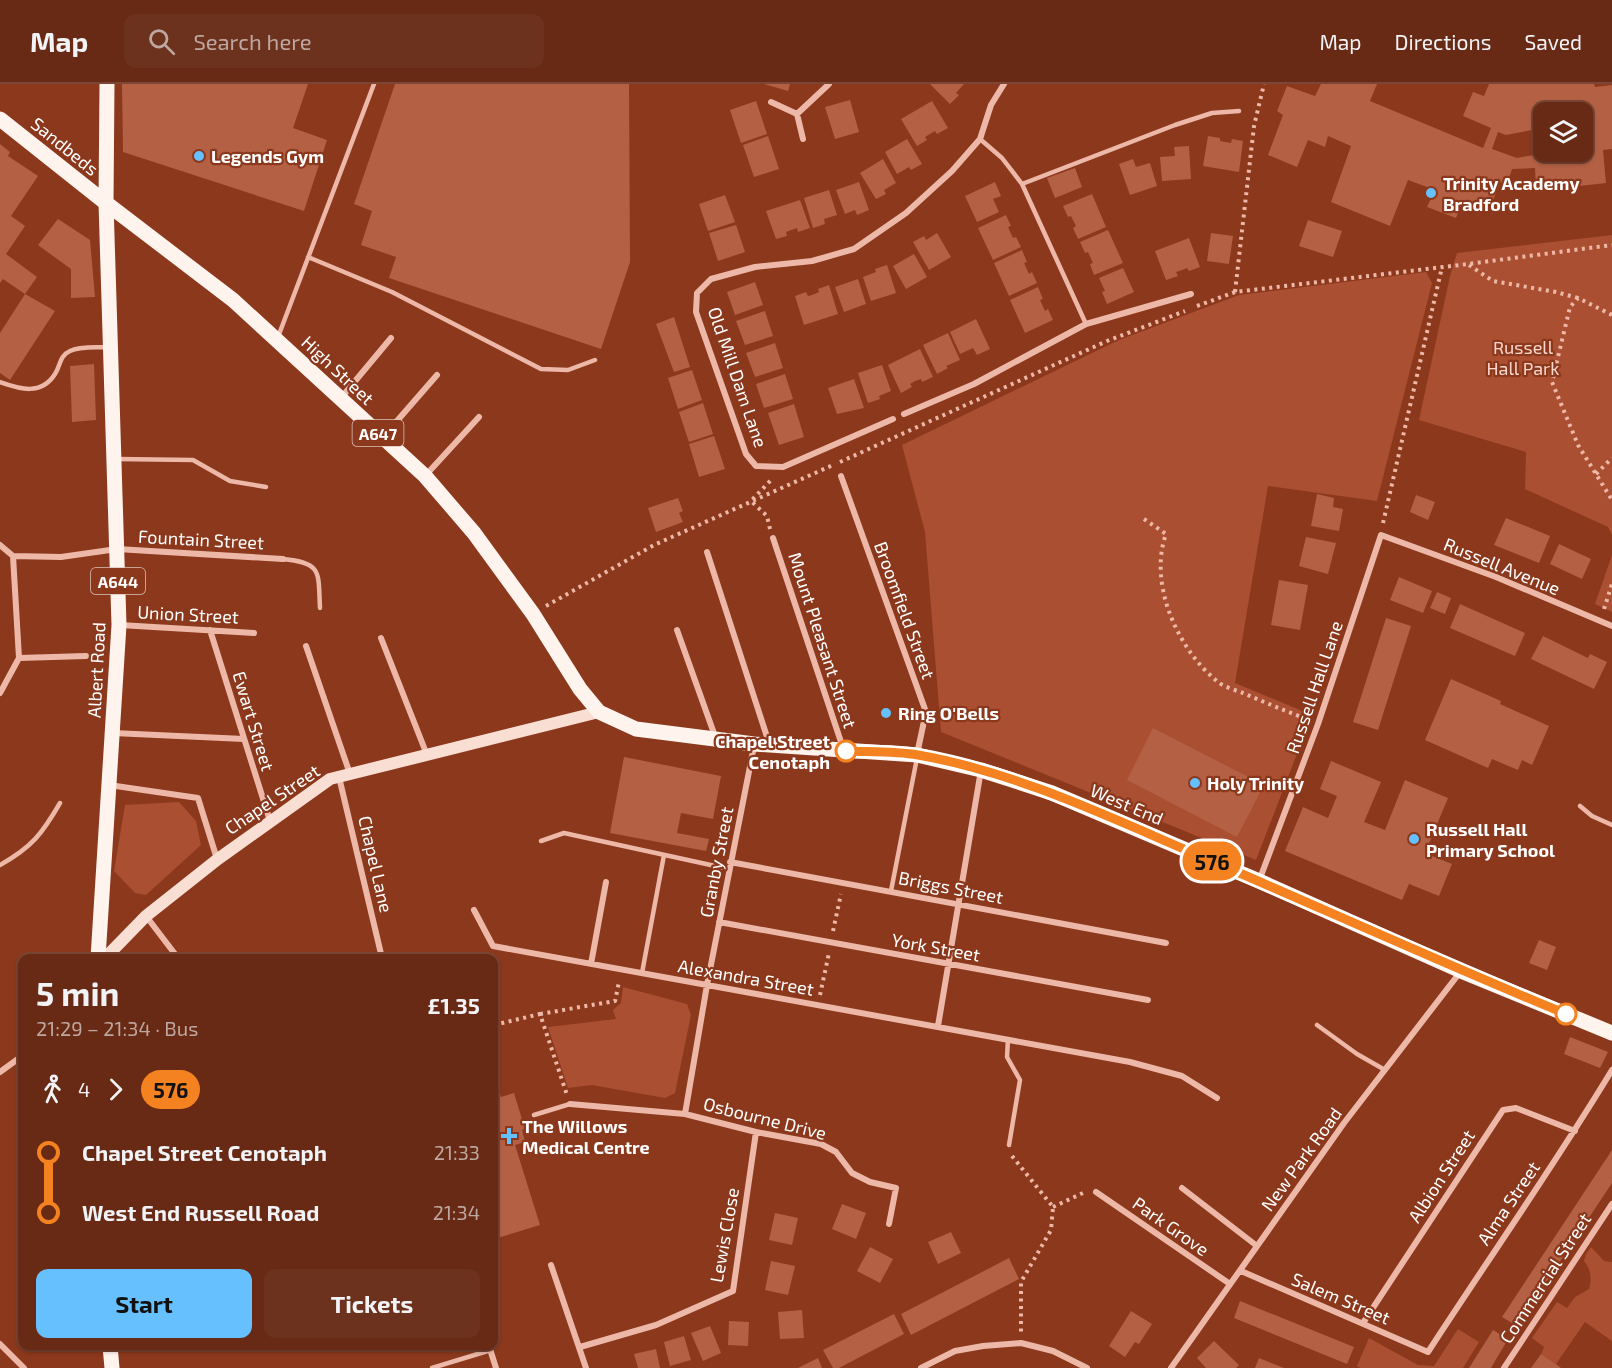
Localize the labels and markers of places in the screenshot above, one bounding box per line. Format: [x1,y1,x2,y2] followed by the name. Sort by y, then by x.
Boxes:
[211,145,324,167] place label: Legends Gym
[192,149,206,163] marker: Legends Gym
[1443,172,1580,215] place label: Trinity Academy Bradford
[1424,186,1438,200] marker: Trinity Academy Bradford
[898,702,999,724] place label: Ring O'Bells
[879,706,893,720] marker: Ring O'Bells
[715,730,831,773] place label: Chapel Street Cenotaph
[835,740,857,762] marker: Chapel Street Cenotaph
[1207,772,1305,794] place label: Holy Trinity
[1188,776,1202,790] marker: Holy Trinity
[1426,818,1555,861] place label: Russell Hall Primary School
[1407,832,1421,846] marker: Russell Hall Primary School
[1555,1003,1577,1025] unlabelled marker
[522,1115,650,1158] place label: The Willows Medical Centre
[500,1127,518,1145] marker: The Willows Medical Centre

